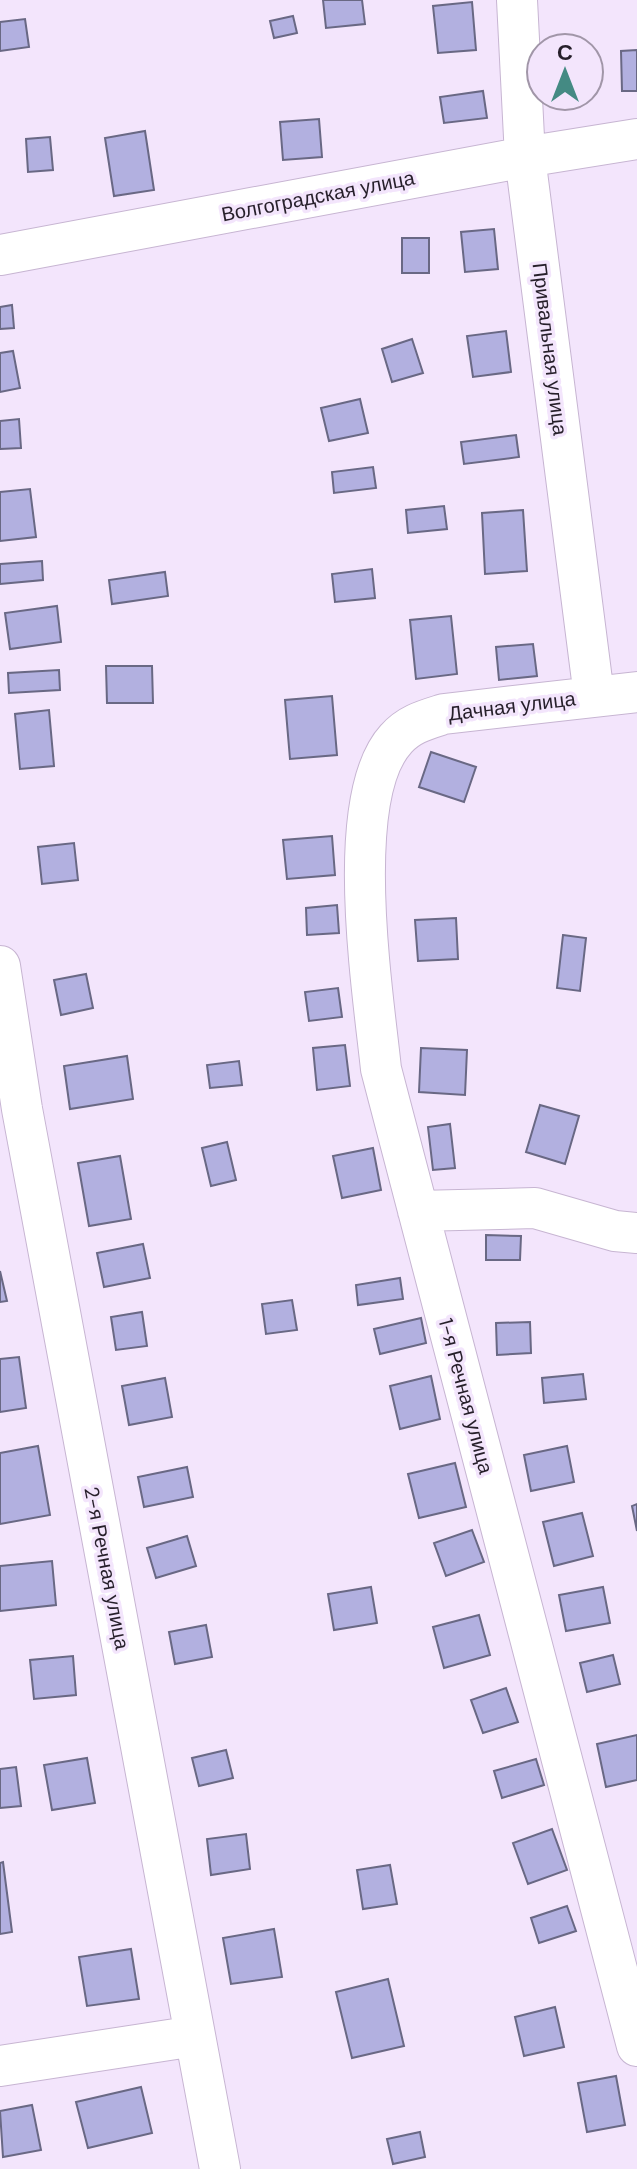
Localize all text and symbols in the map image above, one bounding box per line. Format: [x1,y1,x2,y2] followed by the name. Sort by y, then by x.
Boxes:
[525,32,605,112] north arrow
[557,38,573,67] text: С
[219,164,418,227] street label: Волгоградская улица
[527,261,574,438] street label: Привальная улица
[447,685,578,727] street label: Дачная улица
[433,1315,499,1477] street label: 1-я Речная улица
[78,1484,136,1652] street label: 2-я Речная улица

